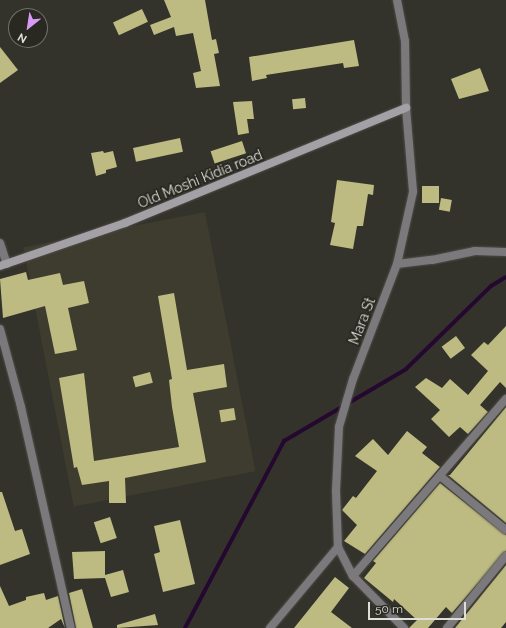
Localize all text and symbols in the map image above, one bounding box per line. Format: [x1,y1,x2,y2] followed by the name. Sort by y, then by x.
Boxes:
[8,8,48,48] north arrow
[15,30,29,46] text: N
[135,146,265,212] street label: Old Moshi Kidia road
[345,295,379,347] street label: Mara St
[370,594,468,620] scale bar
[375,602,403,616] text: 50 m

